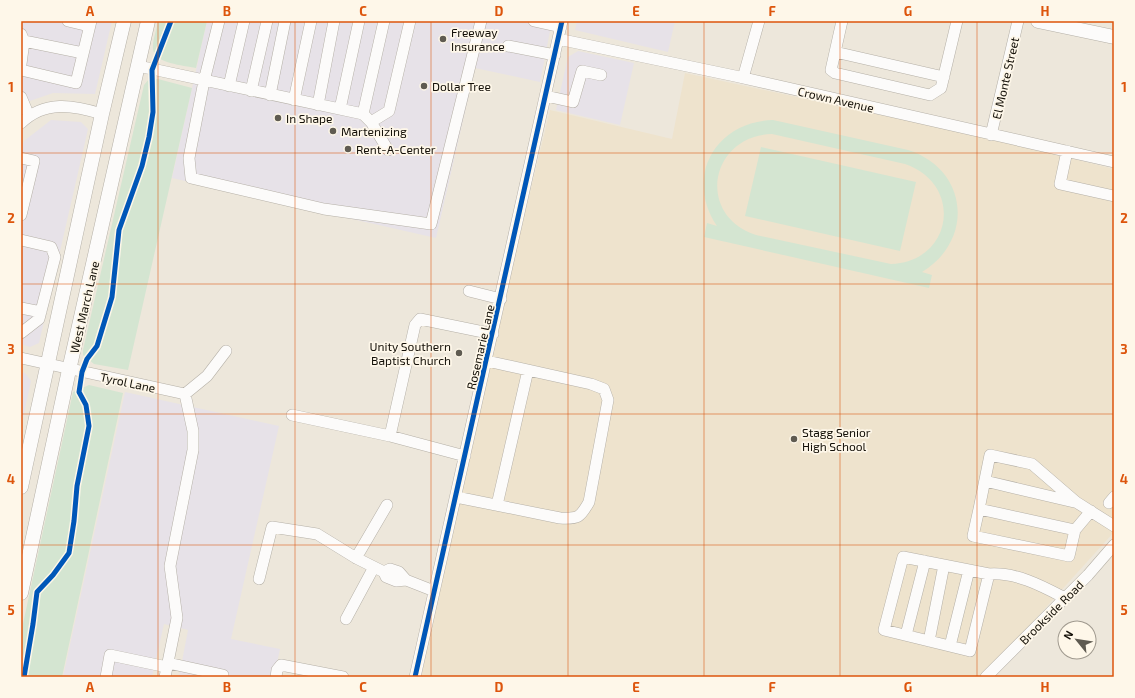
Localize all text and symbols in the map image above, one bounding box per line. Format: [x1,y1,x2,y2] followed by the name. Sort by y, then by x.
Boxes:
[86,3,95,19] text: A
[223,3,231,19] text: B
[359,3,367,19] text: C
[495,3,504,19] text: D
[632,3,640,19] text: E
[768,3,776,19] text: F
[904,3,912,19] text: G
[1041,3,1050,19] text: H
[451,25,505,53] place label: Freeway Insurance
[438,34,448,44] marker: Freeway Insurance
[989,35,1021,121] street label: El Monte Street
[8,79,14,95] text: 1
[432,79,491,93] place label: Dollar Tree
[1121,79,1127,95] text: 1
[419,81,429,91] marker: Dollar Tree
[797,83,875,115] street label: Crown Avenue
[286,111,333,125] place label: In Shape
[273,113,283,123] marker: In Shape
[341,124,407,138] place label: Martenizing
[328,126,338,136] marker: Martenizing
[356,142,436,156] place label: Rent-A-Center
[343,144,353,154] marker: Rent-A-Center
[7,210,15,226] text: 2
[1120,210,1128,226] text: 2
[67,259,101,355] street label: West March Lane
[463,303,497,391] street label: Rosemarie Lane
[370,339,451,367] place label: Unity Southern Baptist Church
[7,341,15,357] text: 3
[1120,341,1128,357] text: 3
[454,348,464,358] marker: Unity Southern Baptist Church
[99,369,157,395] street label: Tyrol Lane
[802,425,871,453] place label: Stagg Senior High School
[789,434,799,444] marker: Stagg Senior High School
[7,471,15,487] text: 4
[1120,471,1128,487] text: 4
[1016,577,1086,647] street label: Brookside Road
[7,602,15,618] text: 5
[1120,602,1128,618] text: 5
[1057,620,1097,660] north arrow
[1060,628,1076,641] text: N
[86,679,95,695] text: A
[223,679,231,695] text: B
[359,679,367,695] text: C
[495,679,504,695] text: D
[632,679,640,695] text: E
[768,679,776,695] text: F
[904,679,912,695] text: G
[1041,679,1050,695] text: H

